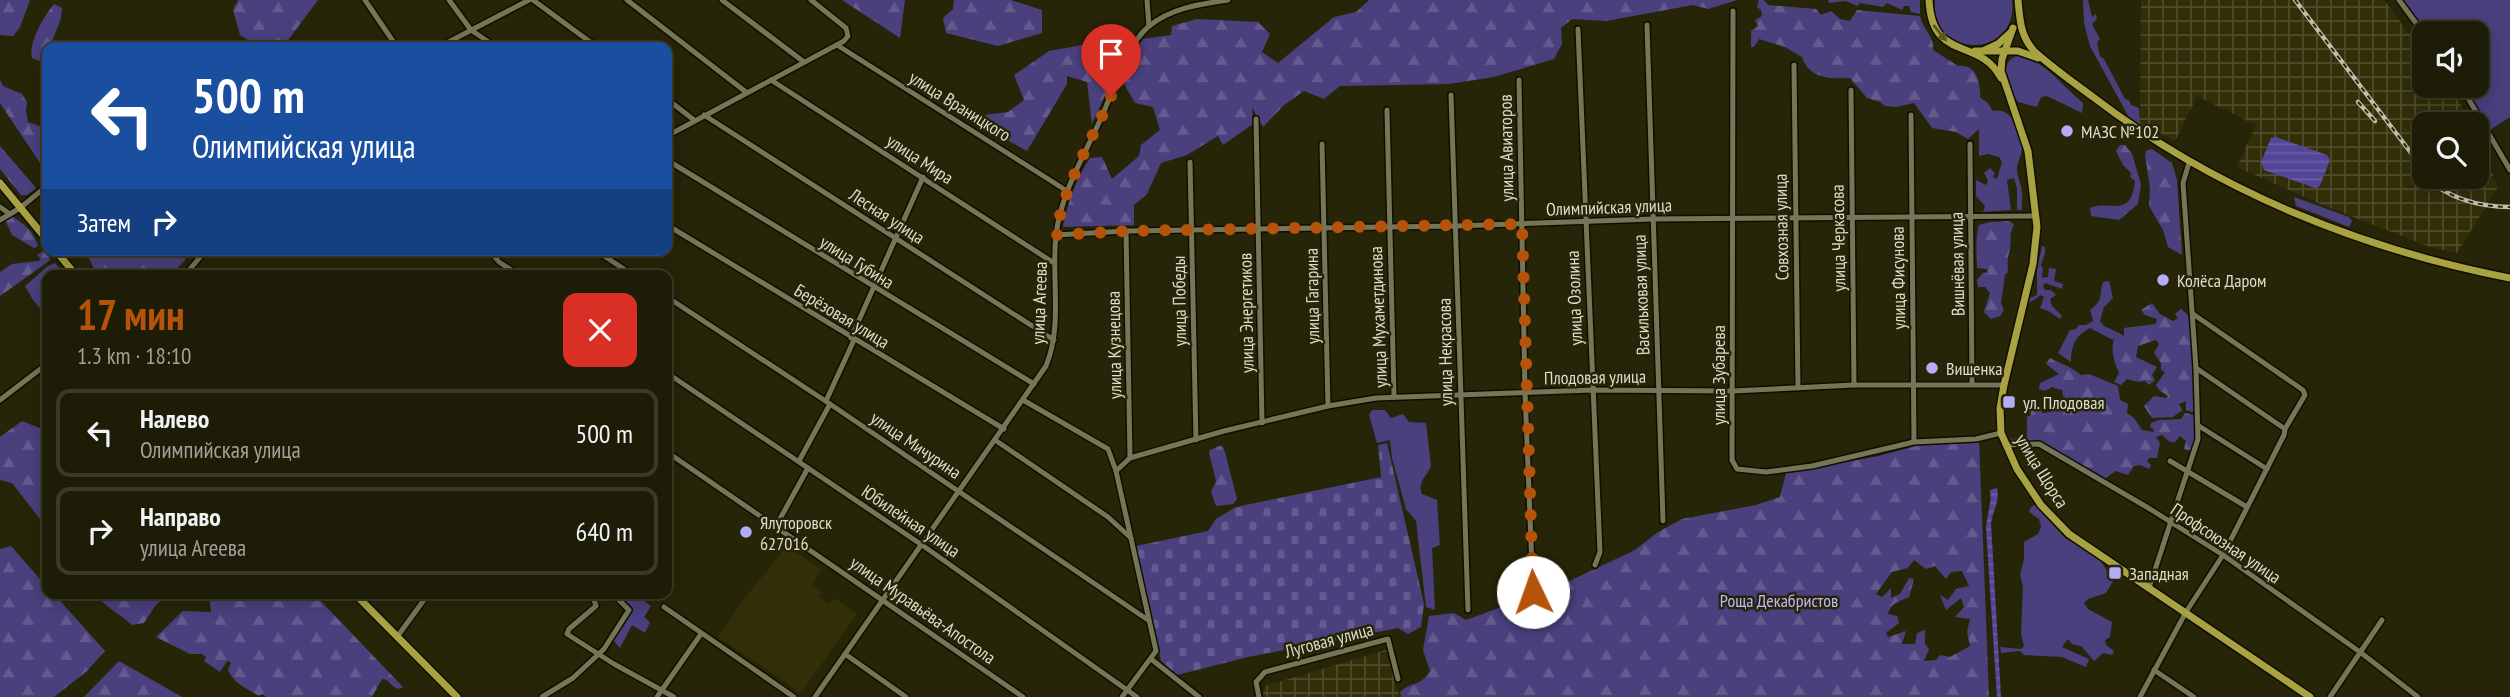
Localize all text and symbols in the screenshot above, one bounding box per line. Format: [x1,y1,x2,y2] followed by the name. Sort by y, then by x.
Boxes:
[2412,21,2489,189] map controls
[2412,21,2489,98] button: sound
[1081,24,1141,96] pin
[1933,24,1948,42] one-way arrow
[1092,35,1130,73] icon: arrive
[192,63,305,127] text: 500 m
[905,66,1015,146] street label: улица Враницкого
[77,70,168,161] icon: left
[1494,94,1518,202] street label: улица Авиаторов
[2412,112,2489,189] button: search
[2081,120,2159,143] place label: МАЗС №102
[2059,123,2075,139] marker: МАЗС №102
[192,125,416,167] text: Олимпийская улица
[882,129,958,189] street label: улица Мира
[1769,173,1793,281] street label: Совхозная улица
[844,183,929,249] street label: Лесная улица
[1826,184,1850,292] street label: улица Черкасова
[1546,193,1672,221] street label: Олимпийская улица
[145,203,183,241] icon: right
[77,206,131,239] text: Затем
[1945,212,1969,316] street label: Вишнёвая улица
[1886,226,1910,330] street label: улица Фисунова
[816,230,898,294] street label: улица Губина
[1627,234,1655,356] street label: Васильковая улица
[1364,246,1392,388] street label: улица Мухаметдинова
[1300,248,1324,344] street label: улица Гагарина
[1561,250,1587,346] street label: улица Озолина
[1233,253,1259,373] street label: улица Энергетиков
[1167,256,1191,346] street label: улица Победы
[1026,261,1052,345] street label: улица Агеева
[2177,269,2266,292] place label: Колёса Даром
[2155,272,2171,288] marker: Колёса Даром
[790,279,894,353] street label: Берёзовая улица
[77,287,185,342] text: 17 мин
[1102,291,1126,399] street label: улица Кузнецова
[563,293,637,367] button: close
[1433,298,1457,406] street label: улица Некрасова
[1707,325,1730,425] street label: улица Зубарева
[77,341,191,370] text: 1.3 km · 18:10
[1946,357,2002,380] place label: Вишенка
[1924,360,1940,376] marker: Вишенка
[1544,365,1646,389] street label: Плодовая улица
[2023,391,2104,414] place label: ул. Плодовая
[2001,394,2017,410] marker: ул. Плодовая
[140,402,209,435] text: Налево
[866,406,966,484] street label: улица Мичурина
[81,414,119,452] icon: left
[575,417,633,450] text: 500 m
[2010,430,2074,512] street label: улица Щорса
[140,435,301,464] text: Олимпийская улица
[857,480,965,562] street label: Юбилейная улица
[2166,498,2286,588] street label: Профсоюзная улица
[140,500,221,533] text: Направо
[760,511,832,555] place label: Ялуторовск 627016
[81,512,119,550] icon: right
[575,515,633,548] text: 640 m
[738,524,754,540] marker: Ялуторовск 627016
[140,533,246,562] text: улица Агеева
[846,551,1000,669] street label: улица Муравьёва-Апостола
[1496,555,1570,629] position arrow
[2129,562,2189,585] place label: Западная
[2107,565,2123,581] marker: Западная
[1720,589,1838,612] park label: Роща Декабристов
[1281,617,1376,663] street label: Луговая улица

